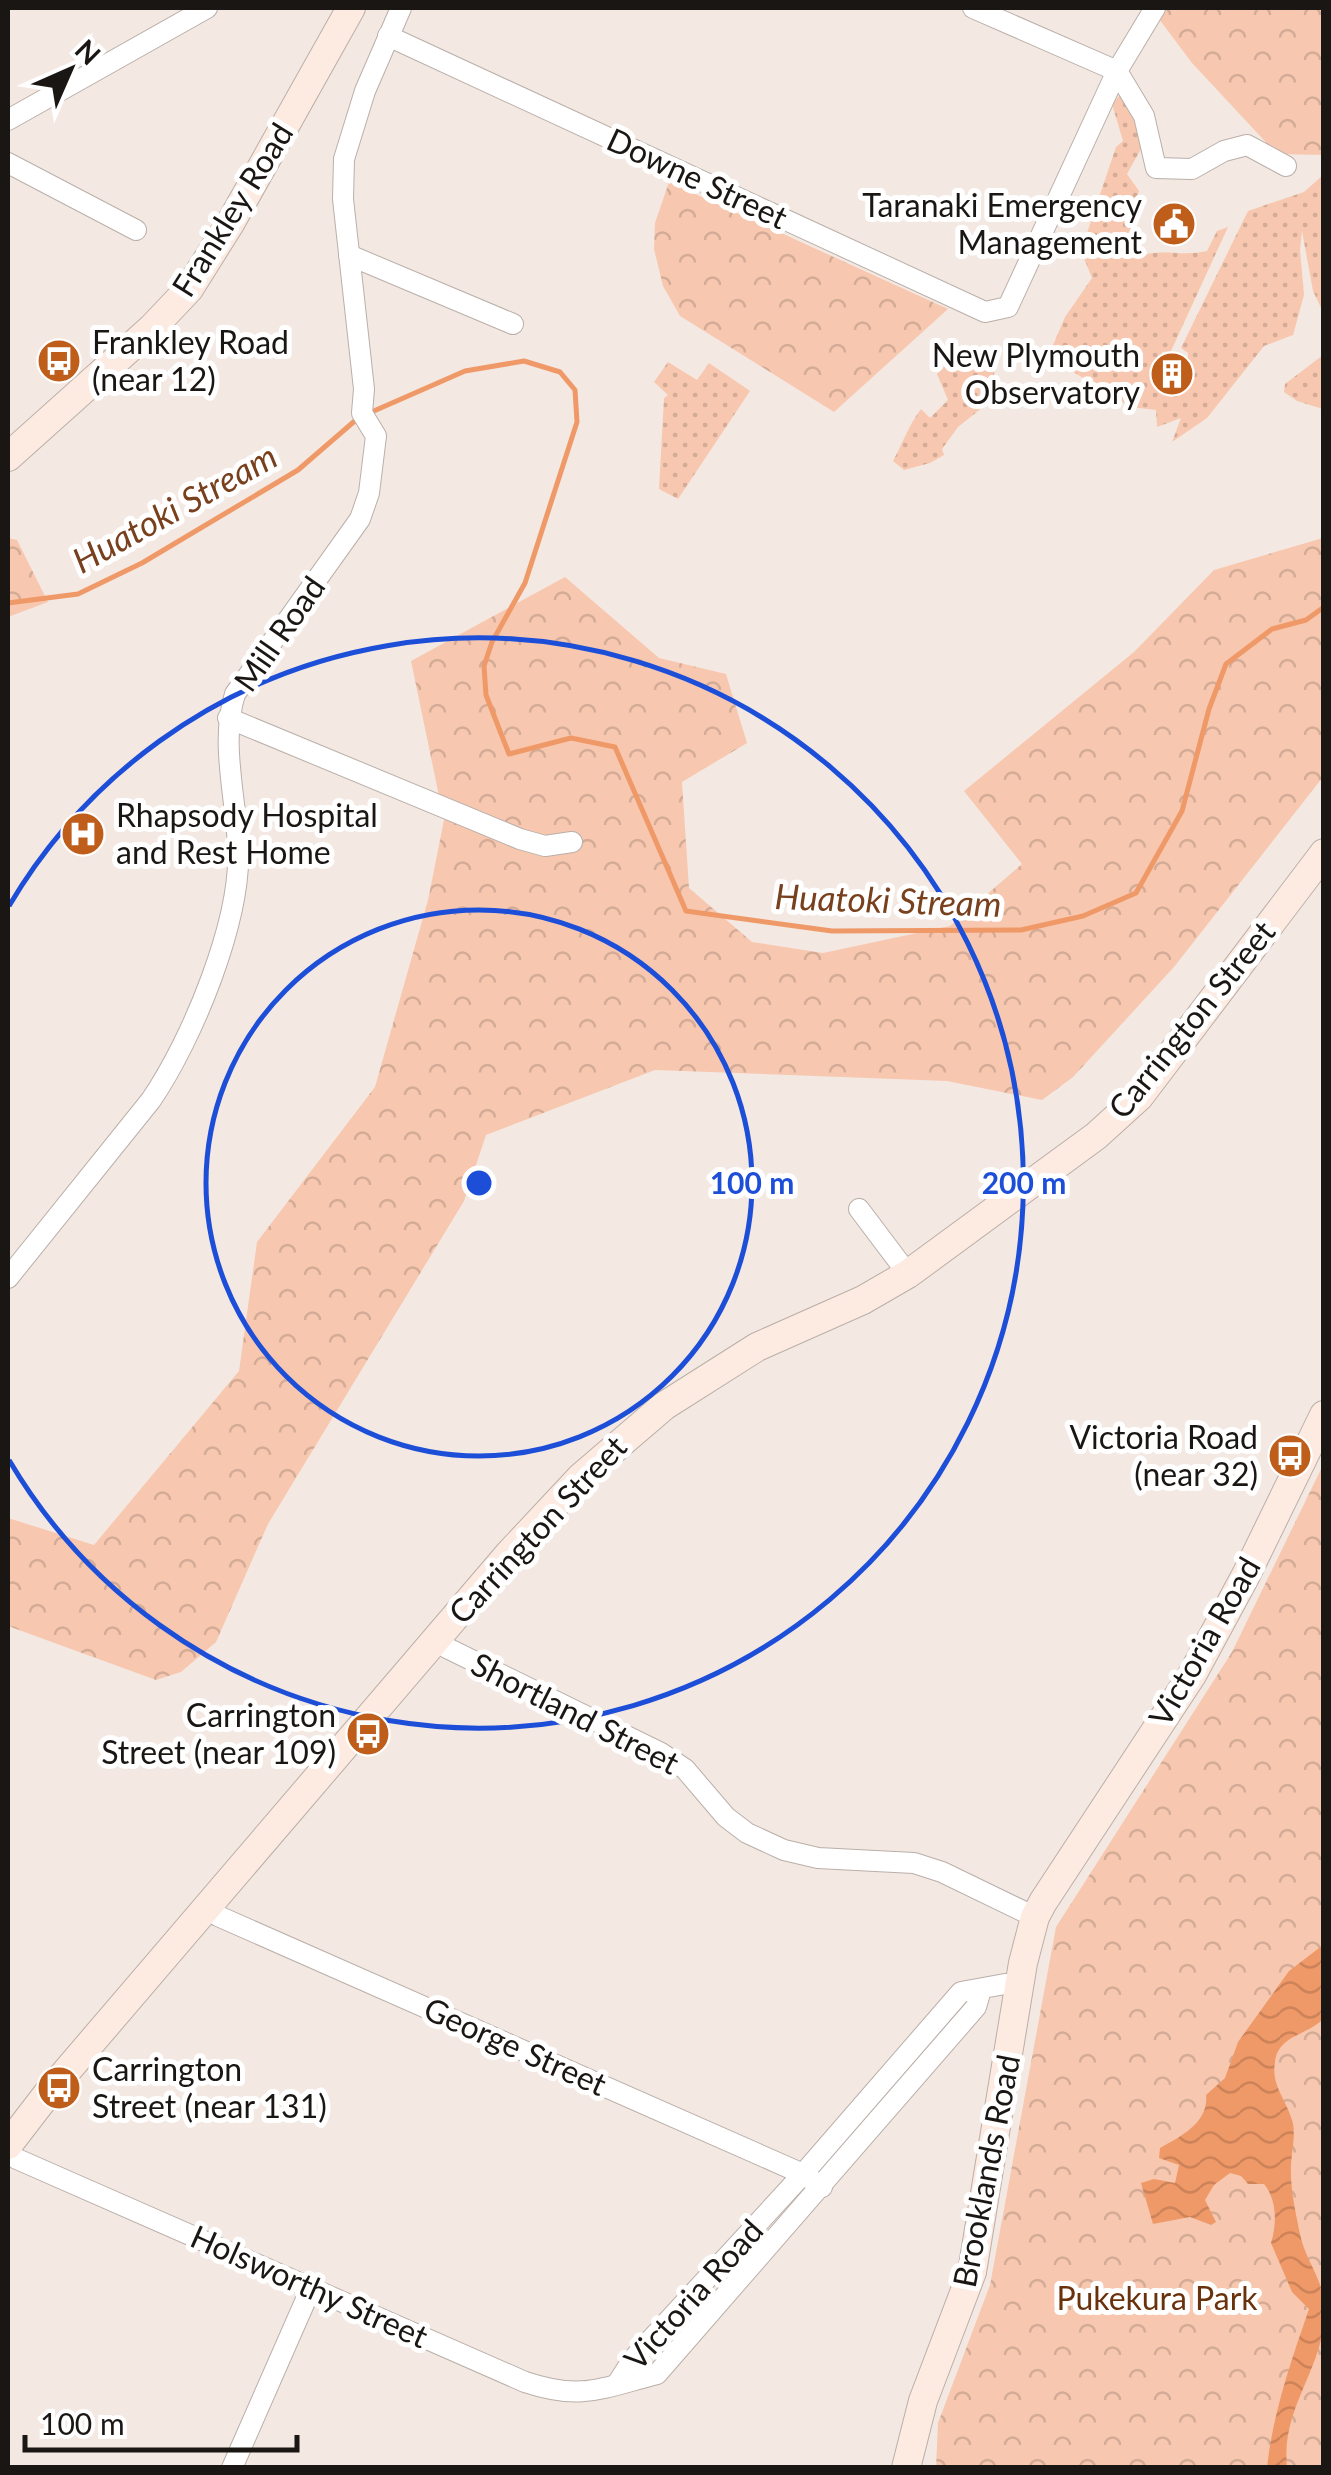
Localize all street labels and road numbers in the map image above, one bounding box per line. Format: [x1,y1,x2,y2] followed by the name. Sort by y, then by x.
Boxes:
[163,115,300,303] street label: Frankley Road
[601,119,794,237] street label: Downe Street
[225,568,332,698] street label: Mill Road
[1099,912,1283,1126] street label: Carrington Street
[440,1427,634,1631] street label: Carrington Street
[1140,1550,1268,1733] street label: Victoria Road
[465,1644,687,1782] street label: Shortland Street
[419,1988,613,2103] street label: George Street
[944,2051,1027,2290] street label: Brooklands Road
[615,2211,770,2377] street label: Victoria Road
[185,2216,435,2356] street label: Holsworthy Street

